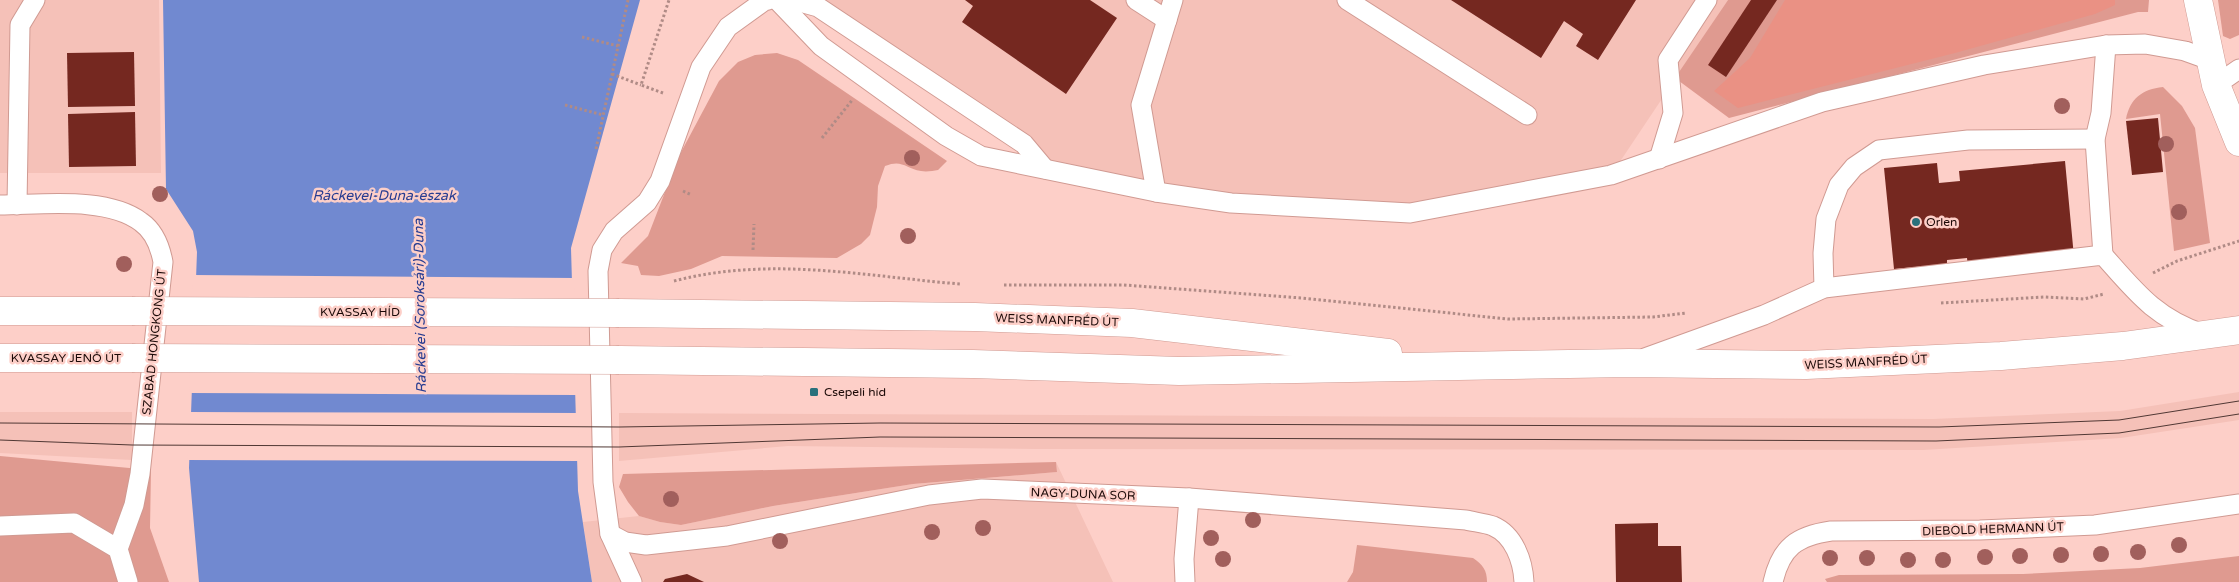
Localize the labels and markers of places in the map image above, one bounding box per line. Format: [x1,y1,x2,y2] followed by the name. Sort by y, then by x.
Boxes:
[1926,215,1957,229] place label: Orlen
[1910,216,1922,228] marker: Orlen
[824,385,886,399] place label: Csepeli híd
[808,386,820,398] marker: Csepeli híd

